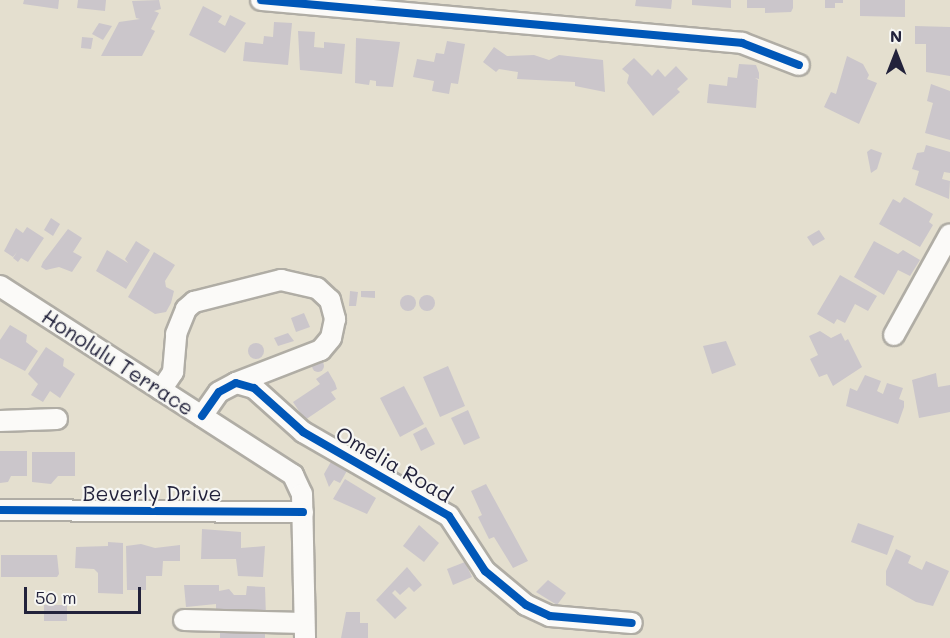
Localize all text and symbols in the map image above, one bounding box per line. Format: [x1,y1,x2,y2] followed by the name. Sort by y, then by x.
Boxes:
[866,24,926,84] north arrow
[890,25,902,46] text: N
[37,304,199,420] street label: Honolulu Terrace
[331,421,457,507] street label: Omelia Road
[82,480,222,506] street label: Beverly Drive
[27,575,144,613] scale bar
[35,585,77,609] text: 50 m

